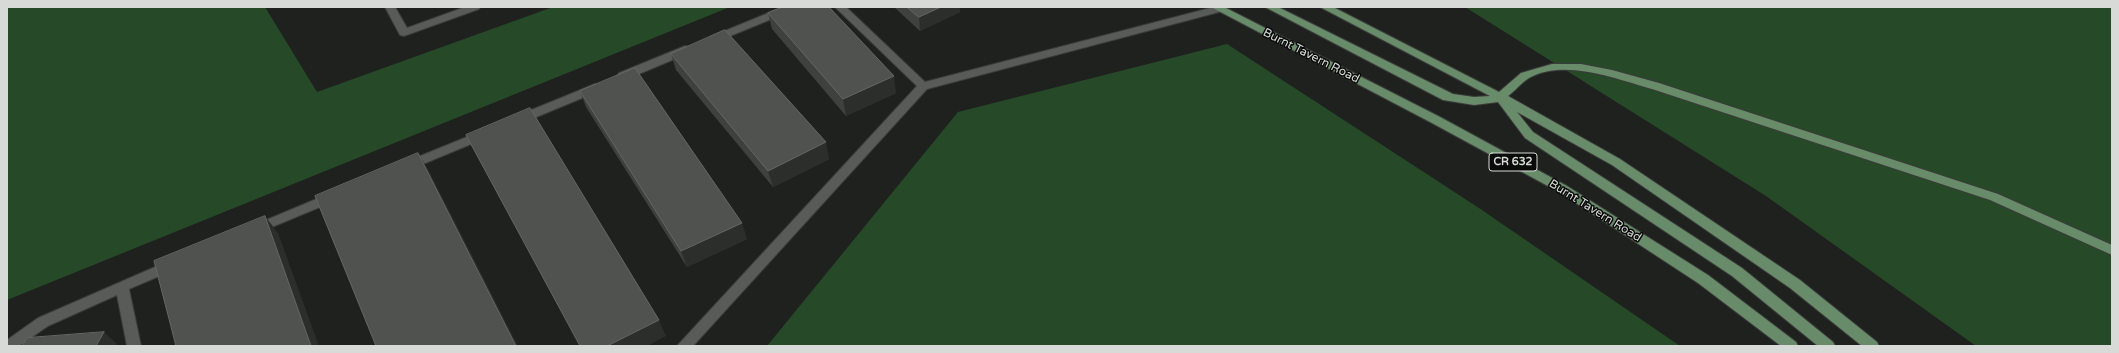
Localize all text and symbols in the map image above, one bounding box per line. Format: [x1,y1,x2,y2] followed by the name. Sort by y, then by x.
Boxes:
[1260,25,1362,87] street label: Burnt Tavern Road
[1489,153,1537,171] road number: CR 632
[1546,177,1644,245] street label: Burnt Tavern Road

